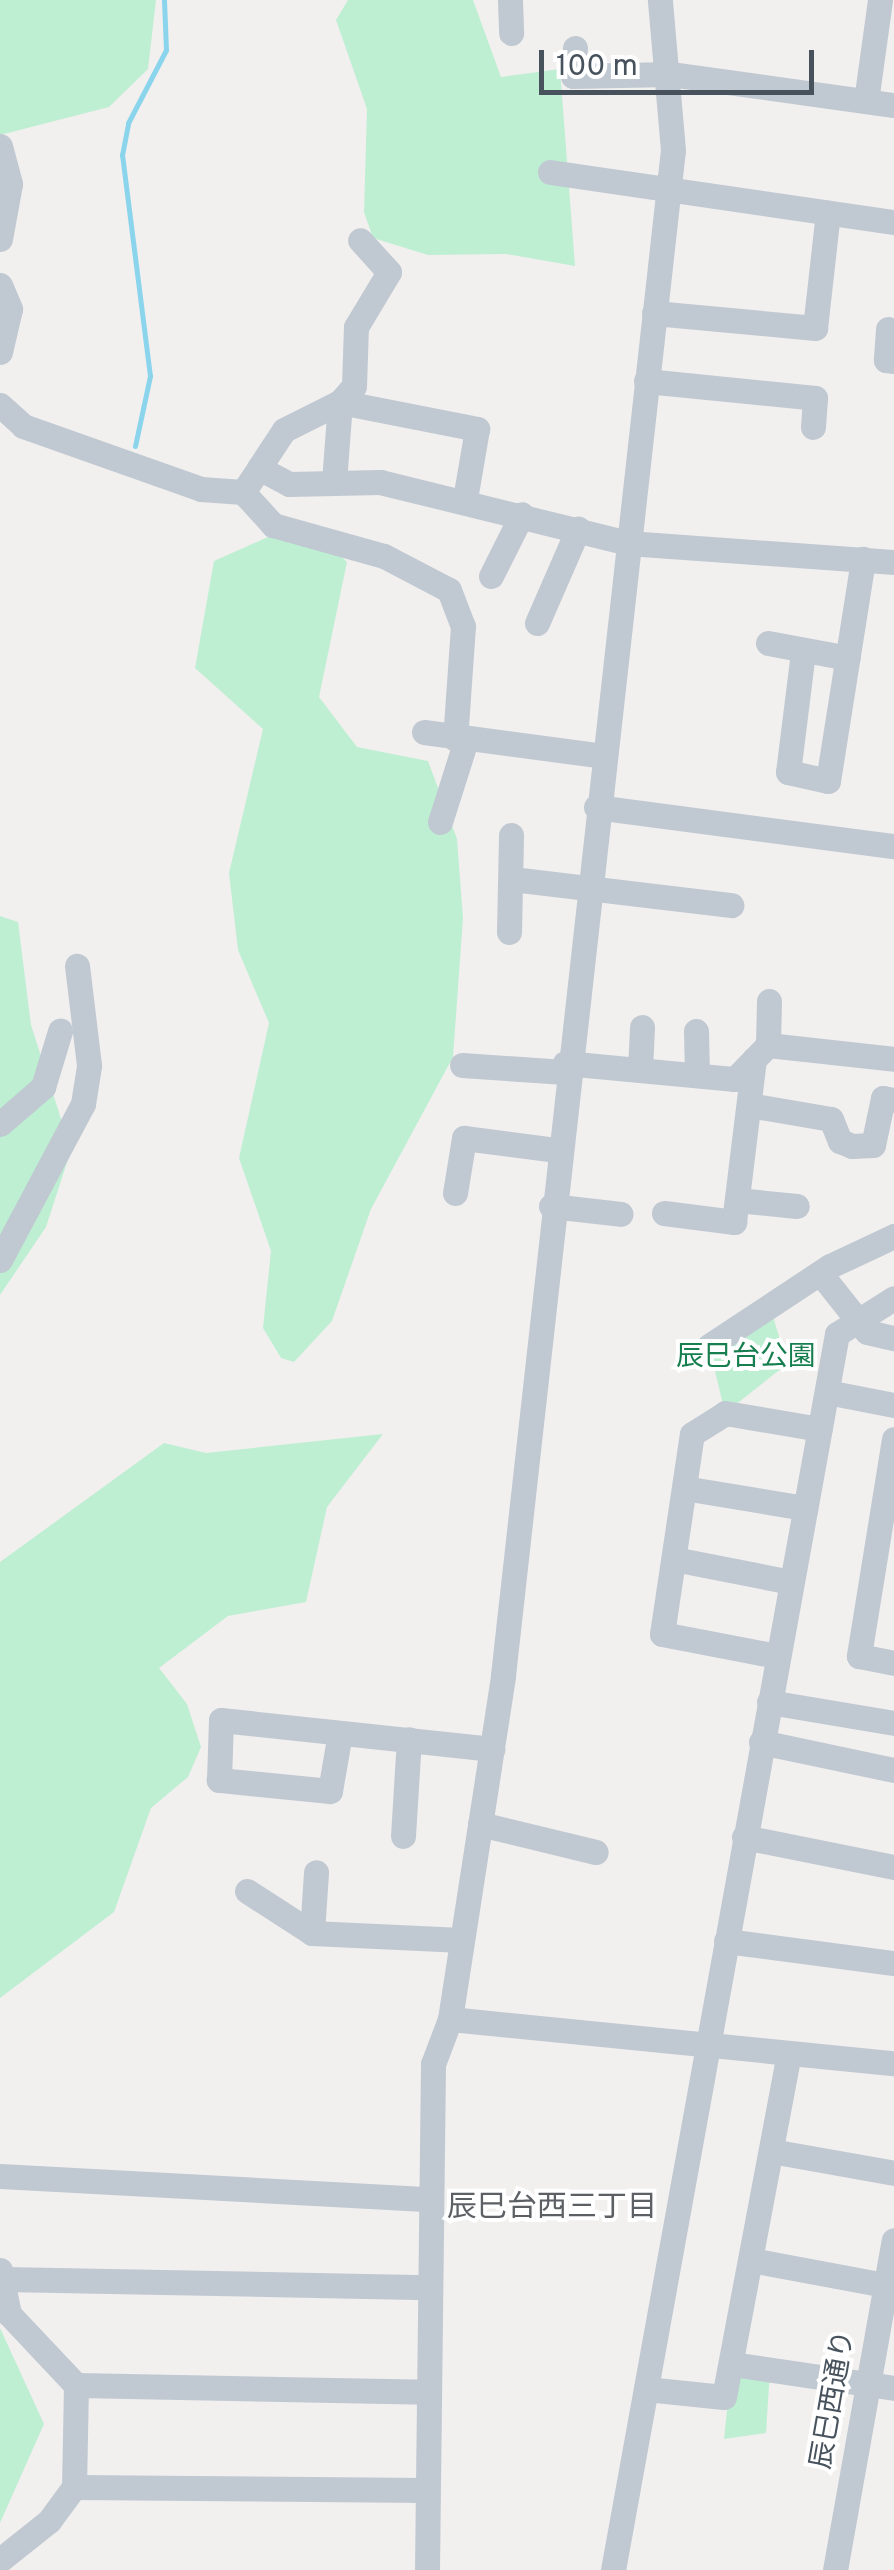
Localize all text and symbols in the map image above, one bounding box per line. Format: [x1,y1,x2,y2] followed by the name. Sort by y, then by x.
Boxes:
[544,30,819,92] scale bar
[556,49,638,86] text: 100 m
[676,1341,816,1375] park label: 辰巳台公園
[447,2191,657,2227] district label: 辰巳台西三丁目
[805,2328,863,2472] street label: 辰巳西通り

